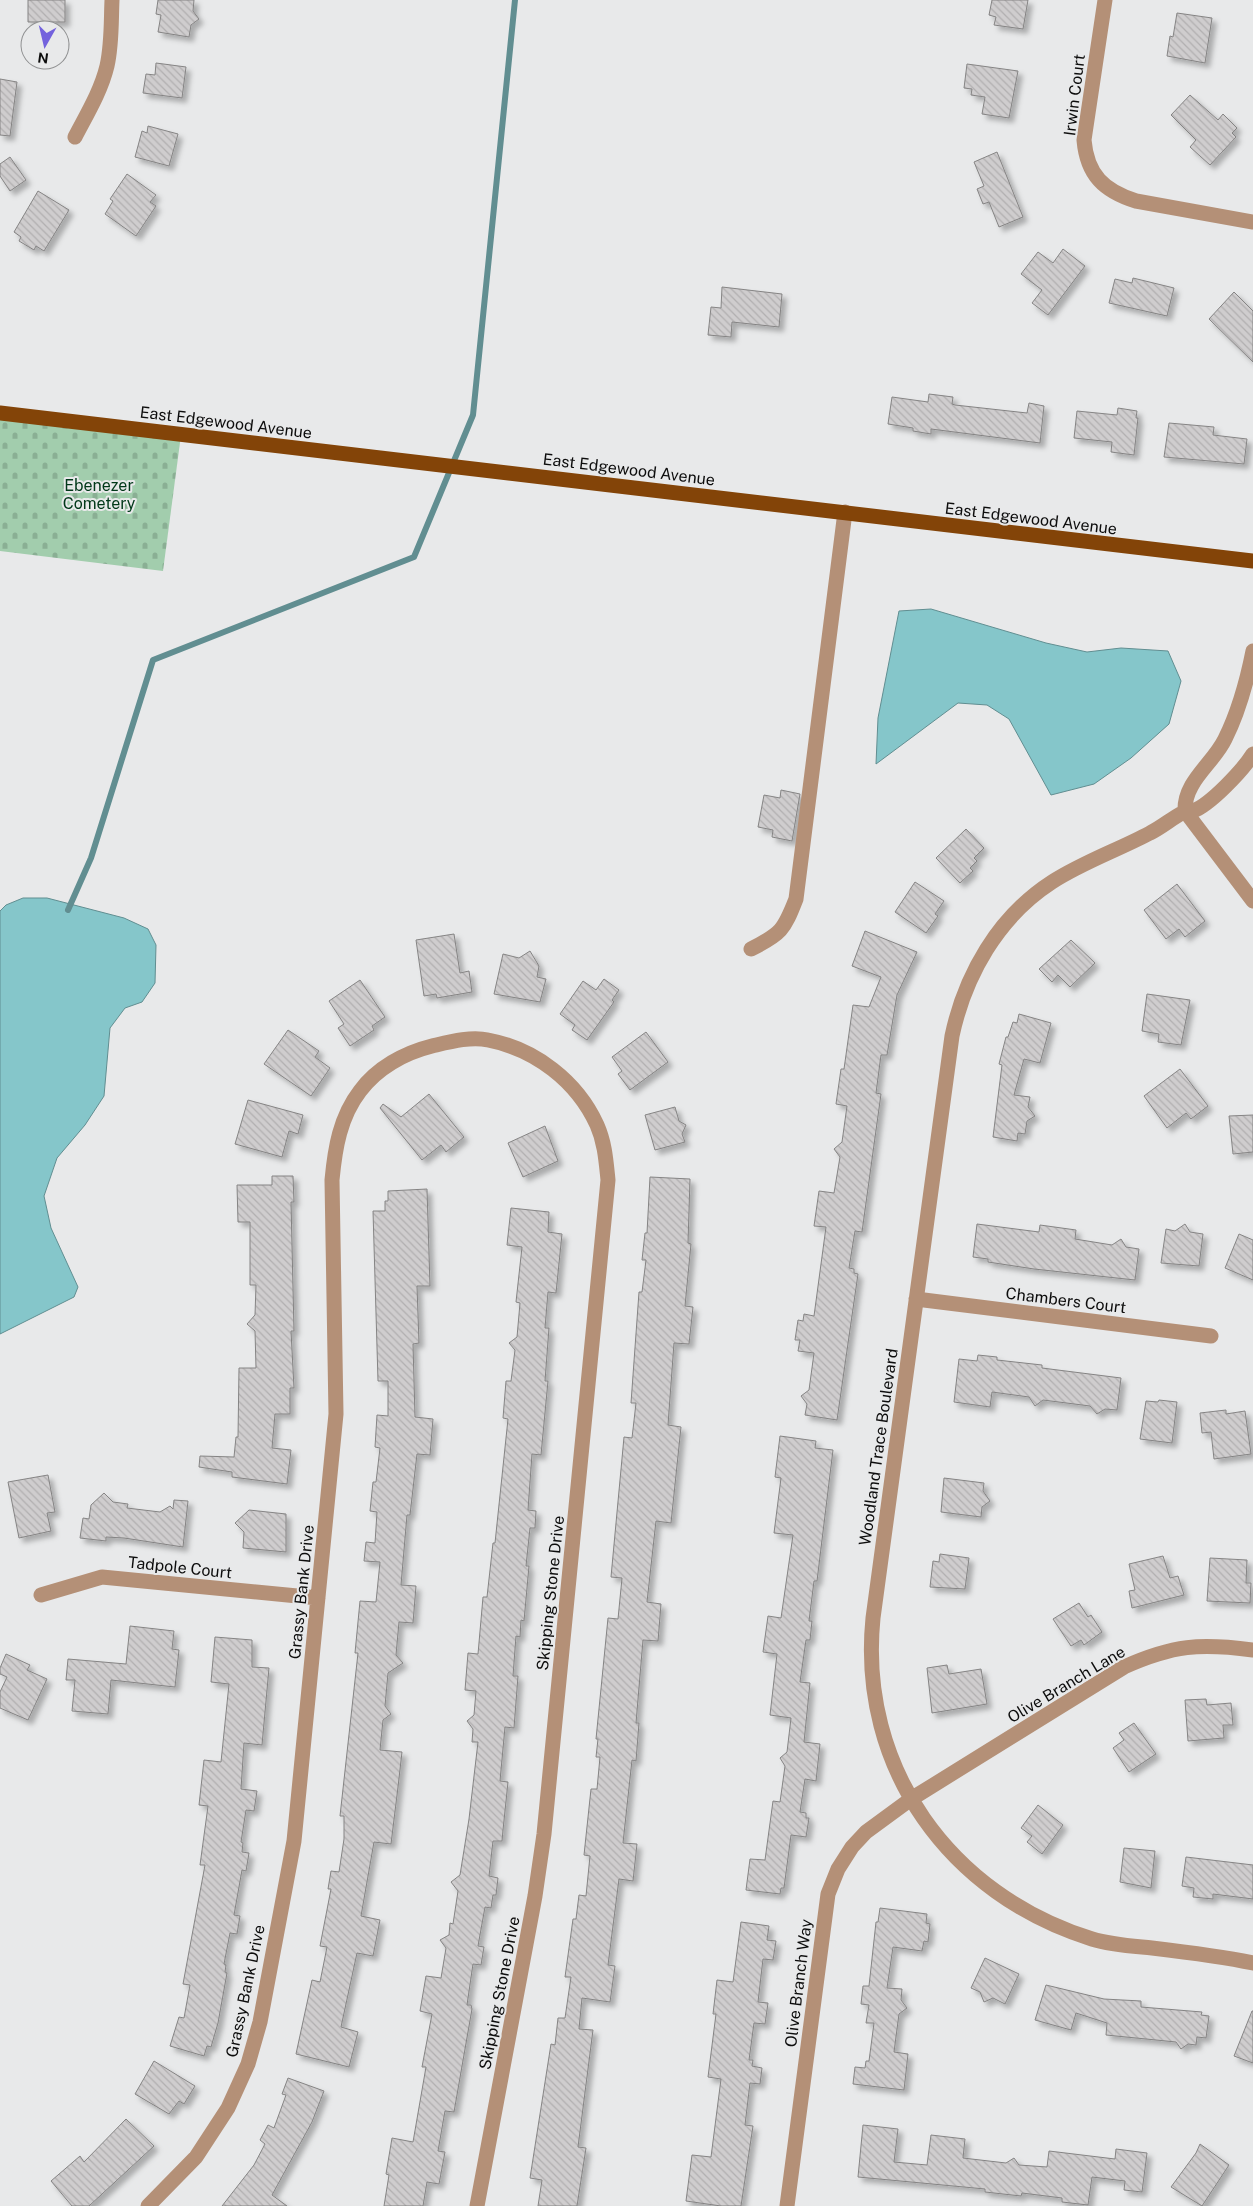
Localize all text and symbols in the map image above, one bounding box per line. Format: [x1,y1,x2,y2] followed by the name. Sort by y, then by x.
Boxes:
[20,20,70,70] north arrow
[37,49,50,67] text: N
[1060,53,1089,137] street label: Irwin Court
[139,403,313,442] street label: East Edgewood Avenue
[542,450,716,489] street label: East Edgewood Avenue
[63,476,136,513] park label: Ebenezer Cometery
[944,499,1118,538] street label: East Edgewood Avenue
[1005,1284,1127,1317] street label: Chambers Court
[855,1347,902,1547] street label: Woodland Trace Boulevard
[533,1515,568,1672] street label: Skipping Stone Drive
[285,1524,318,1660] street label: Grassy Bank Drive
[127,1553,233,1582] street label: Tadpole Court
[1004,1642,1128,1727] street label: Olive Branch Lane
[475,1915,524,2071] street label: Skipping Stone Drive
[781,1917,816,2048] street label: Olive Branch Way
[222,1923,269,2059] street label: Grassy Bank Drive

